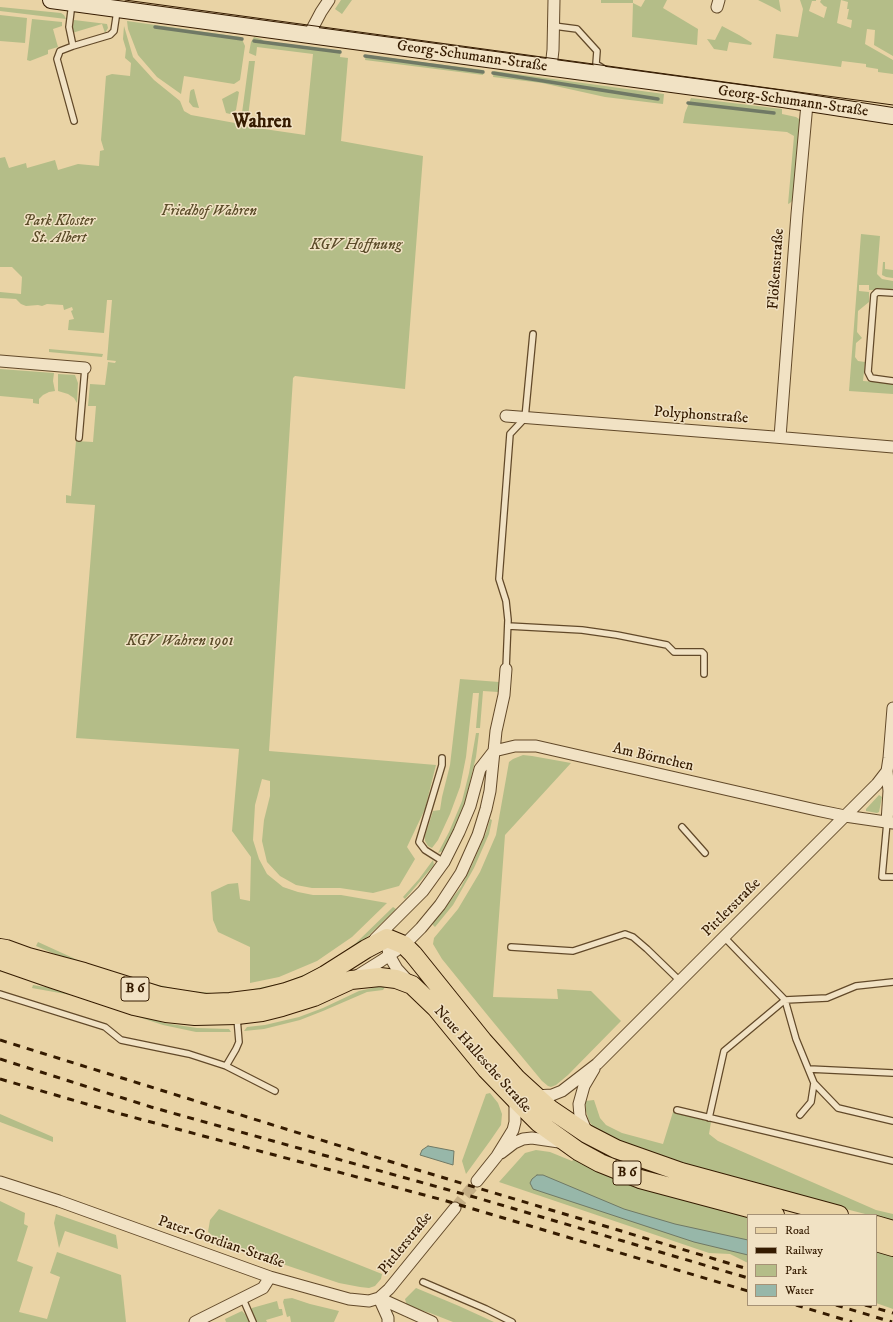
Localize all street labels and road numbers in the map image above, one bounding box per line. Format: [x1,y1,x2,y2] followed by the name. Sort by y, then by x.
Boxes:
[396,38,548,76] street label: Georg-Schumann-Straße
[717,83,869,121] street label: Georg-Schumann-Straße
[765,228,789,310] street label: Flößenstraße
[653,404,749,428] street label: Polyphonstraße
[611,740,695,776] street label: Am Börnchen
[699,875,765,941] street label: Pittlerstraße
[121,977,149,1001] road number: B 6
[429,1003,535,1117] street label: Neue Hallesche Straße
[613,1161,641,1185] road number: B 6
[375,1209,437,1279] street label: Pittlerstraße
[155,1213,287,1273] street label: Pater-Gordian-Straße

